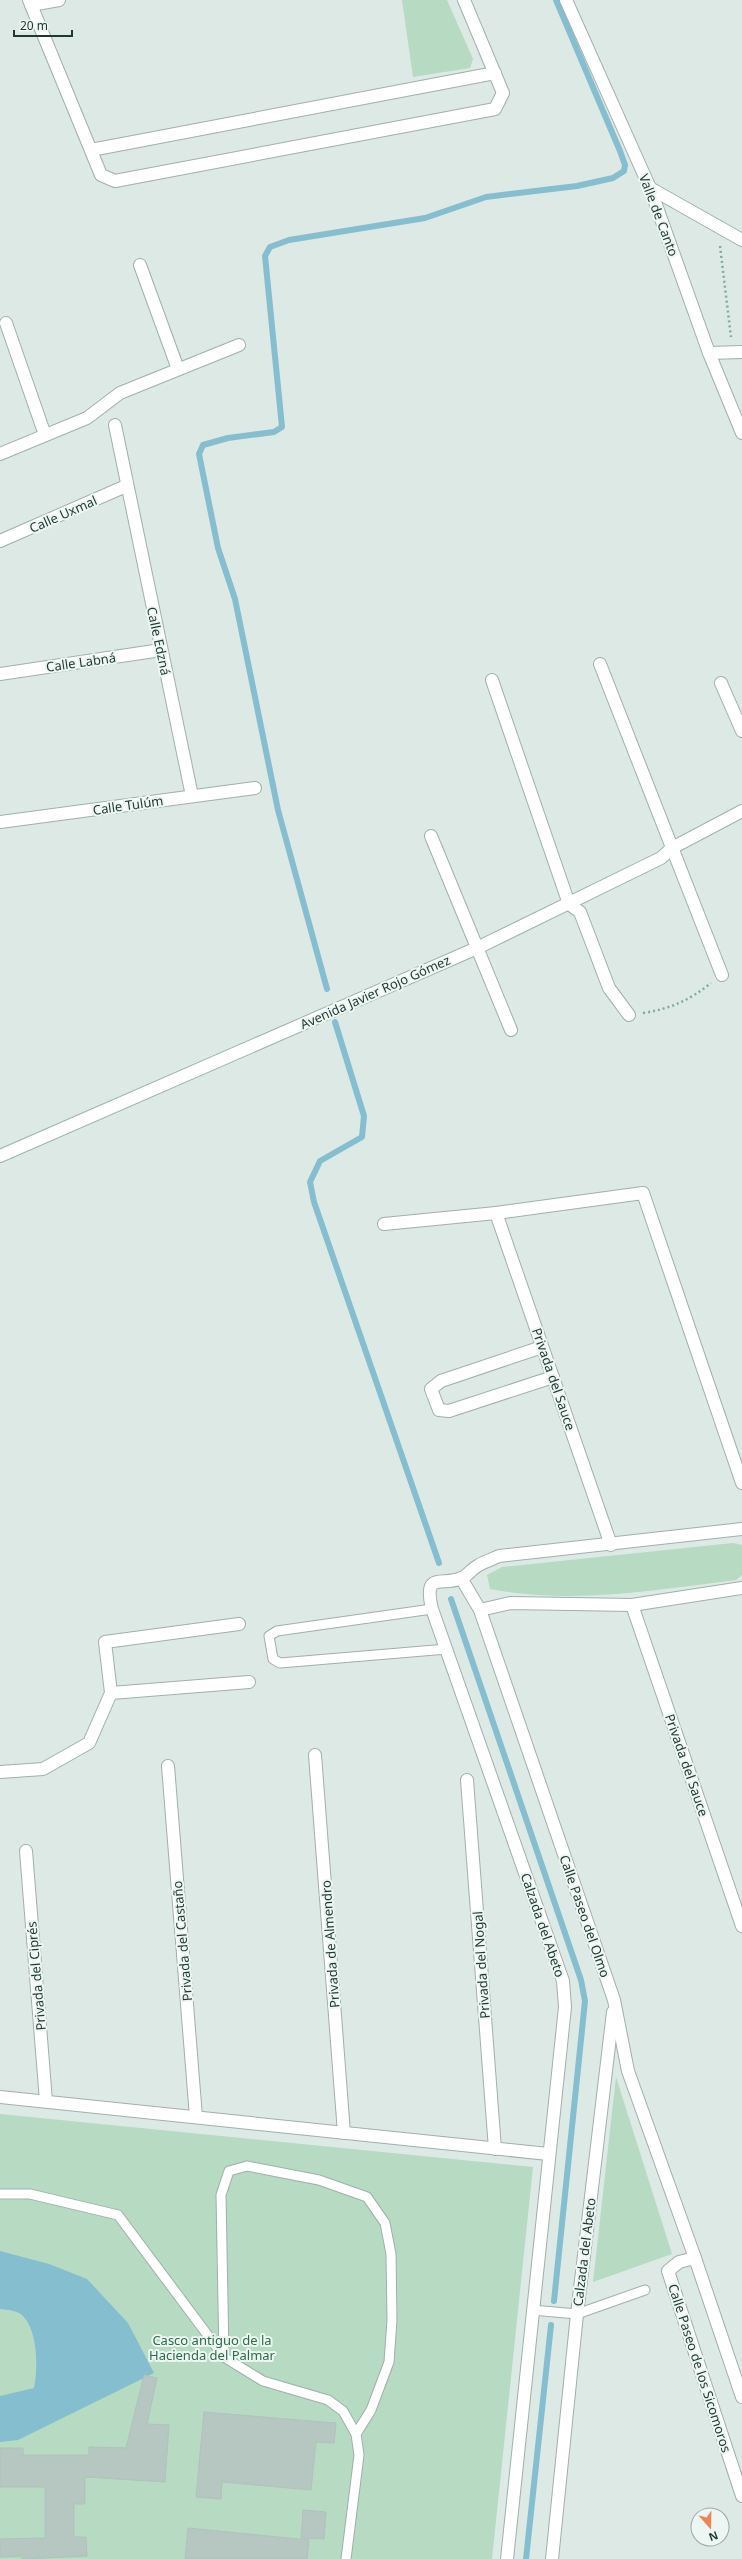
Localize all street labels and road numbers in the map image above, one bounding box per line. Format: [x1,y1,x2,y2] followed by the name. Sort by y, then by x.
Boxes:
[635,171,683,259] street label: Valle de Canto
[26,491,100,537] street label: Calle Uxmal
[143,605,175,677] street label: Calle Edzná
[45,648,117,676] street label: Calle Labná
[92,791,164,819] street label: Calle Tulúm
[297,951,453,1033] street label: Avenida Javier Rojo Gómez
[528,1325,580,1433] street label: Privada del Sauce
[661,1711,713,1819] street label: Privada del Sauce
[556,1852,614,1980] street label: Calle Paseo del Olmo
[517,1870,569,1980] street label: Calzada del Abeto
[317,1879,343,2008] street label: Privada de Almendro
[168,1880,196,2002] street label: Privada del Castaño
[468,1911,494,2019] street label: Privada del Nogal
[22,1921,50,2031] street label: Privada del Ciprés
[568,2197,600,2307] street label: Calzada del Abeto
[664,2281,736,2455] street label: Calle Paseo de los Sicomoros

